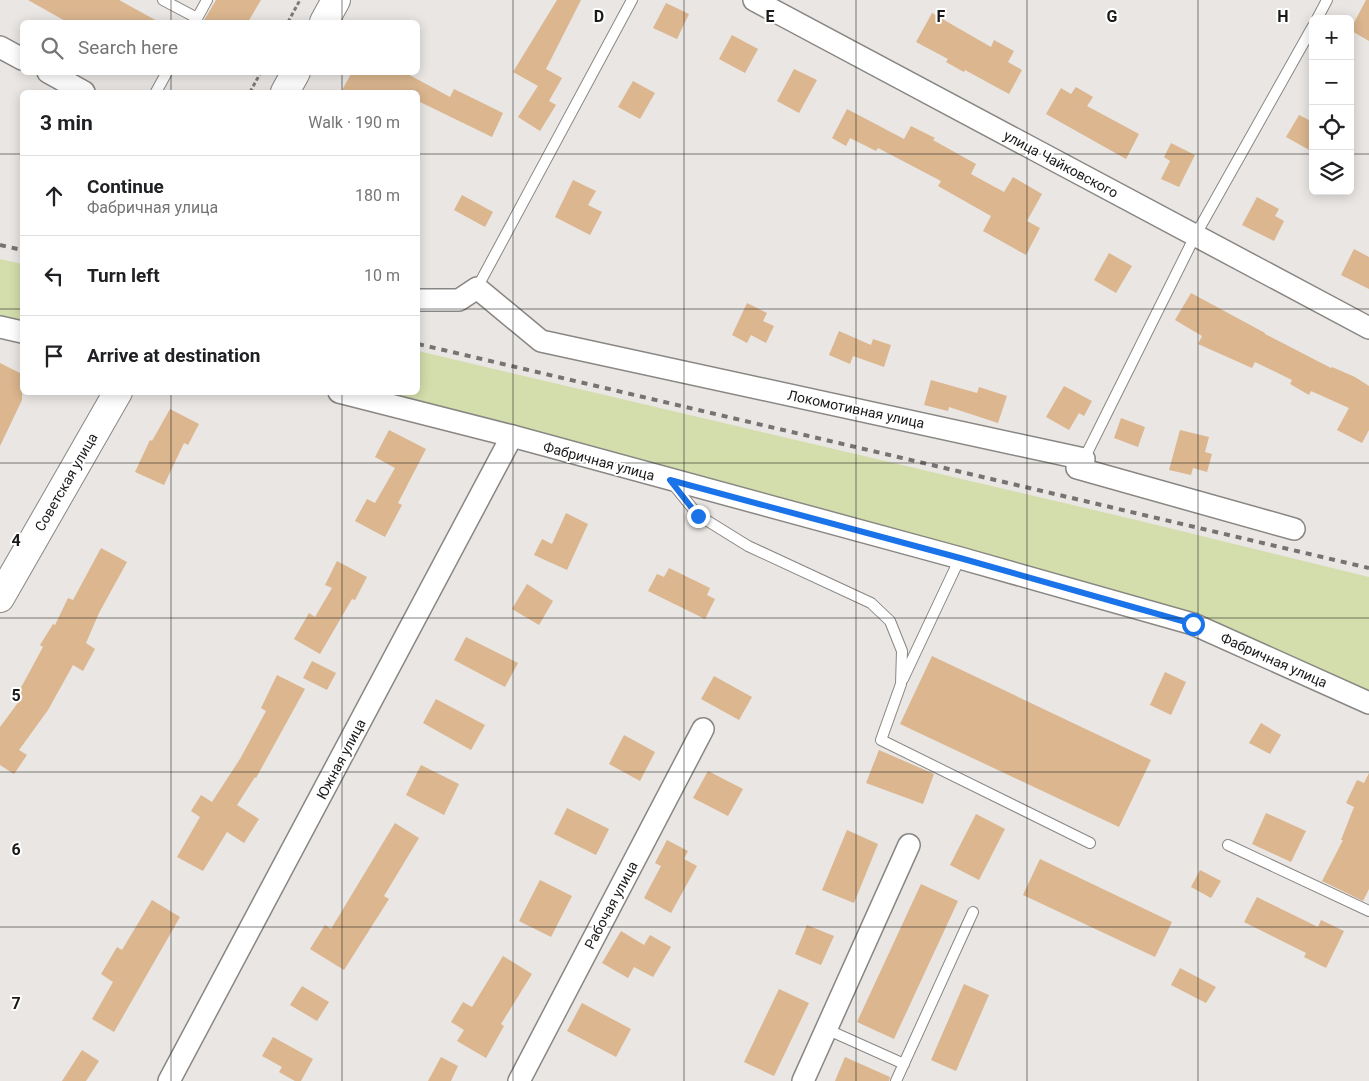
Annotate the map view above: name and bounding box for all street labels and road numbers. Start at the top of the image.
street label: улица Чайковского [1001,127,1121,201]
street label: Локомотивная улица [786,387,926,431]
street label: Советская улица [31,430,101,534]
street label: Фабричная улица [541,438,657,484]
street label: Фабричная улица [1218,629,1330,691]
street label: Южная улица [313,716,369,802]
street label: Рабочая улица [581,858,641,952]

